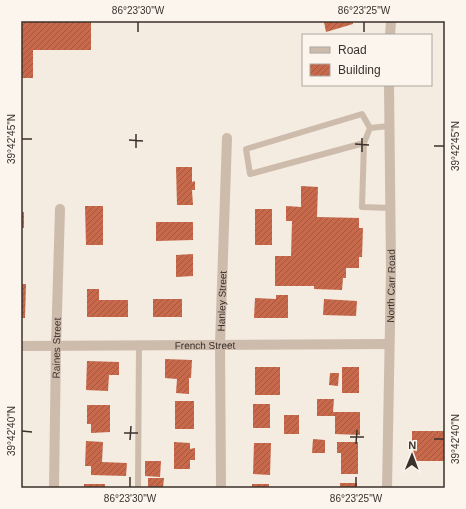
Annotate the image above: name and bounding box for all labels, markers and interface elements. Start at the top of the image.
text: 86°23'30"W [112,5,165,16]
text: 86°23'25"W [338,5,391,16]
legend [302,34,432,86]
text: Road [338,43,367,57]
text: Building [338,63,381,77]
text: 39°42'45"N [6,114,17,164]
text: 39°42'45"N [450,121,461,171]
street label: North Carr Road [385,249,397,323]
street label: Hanley Street [215,270,228,332]
street label: Raines Street [50,317,62,378]
street label: French Street [175,339,236,351]
text: 39°42'40"N [6,406,17,456]
text: 39°42'40"N [450,414,461,464]
north arrow [392,435,432,475]
text: N [408,439,416,451]
text: 86°23'30"W [104,493,157,504]
text: 86°23'25"W [330,493,383,504]

